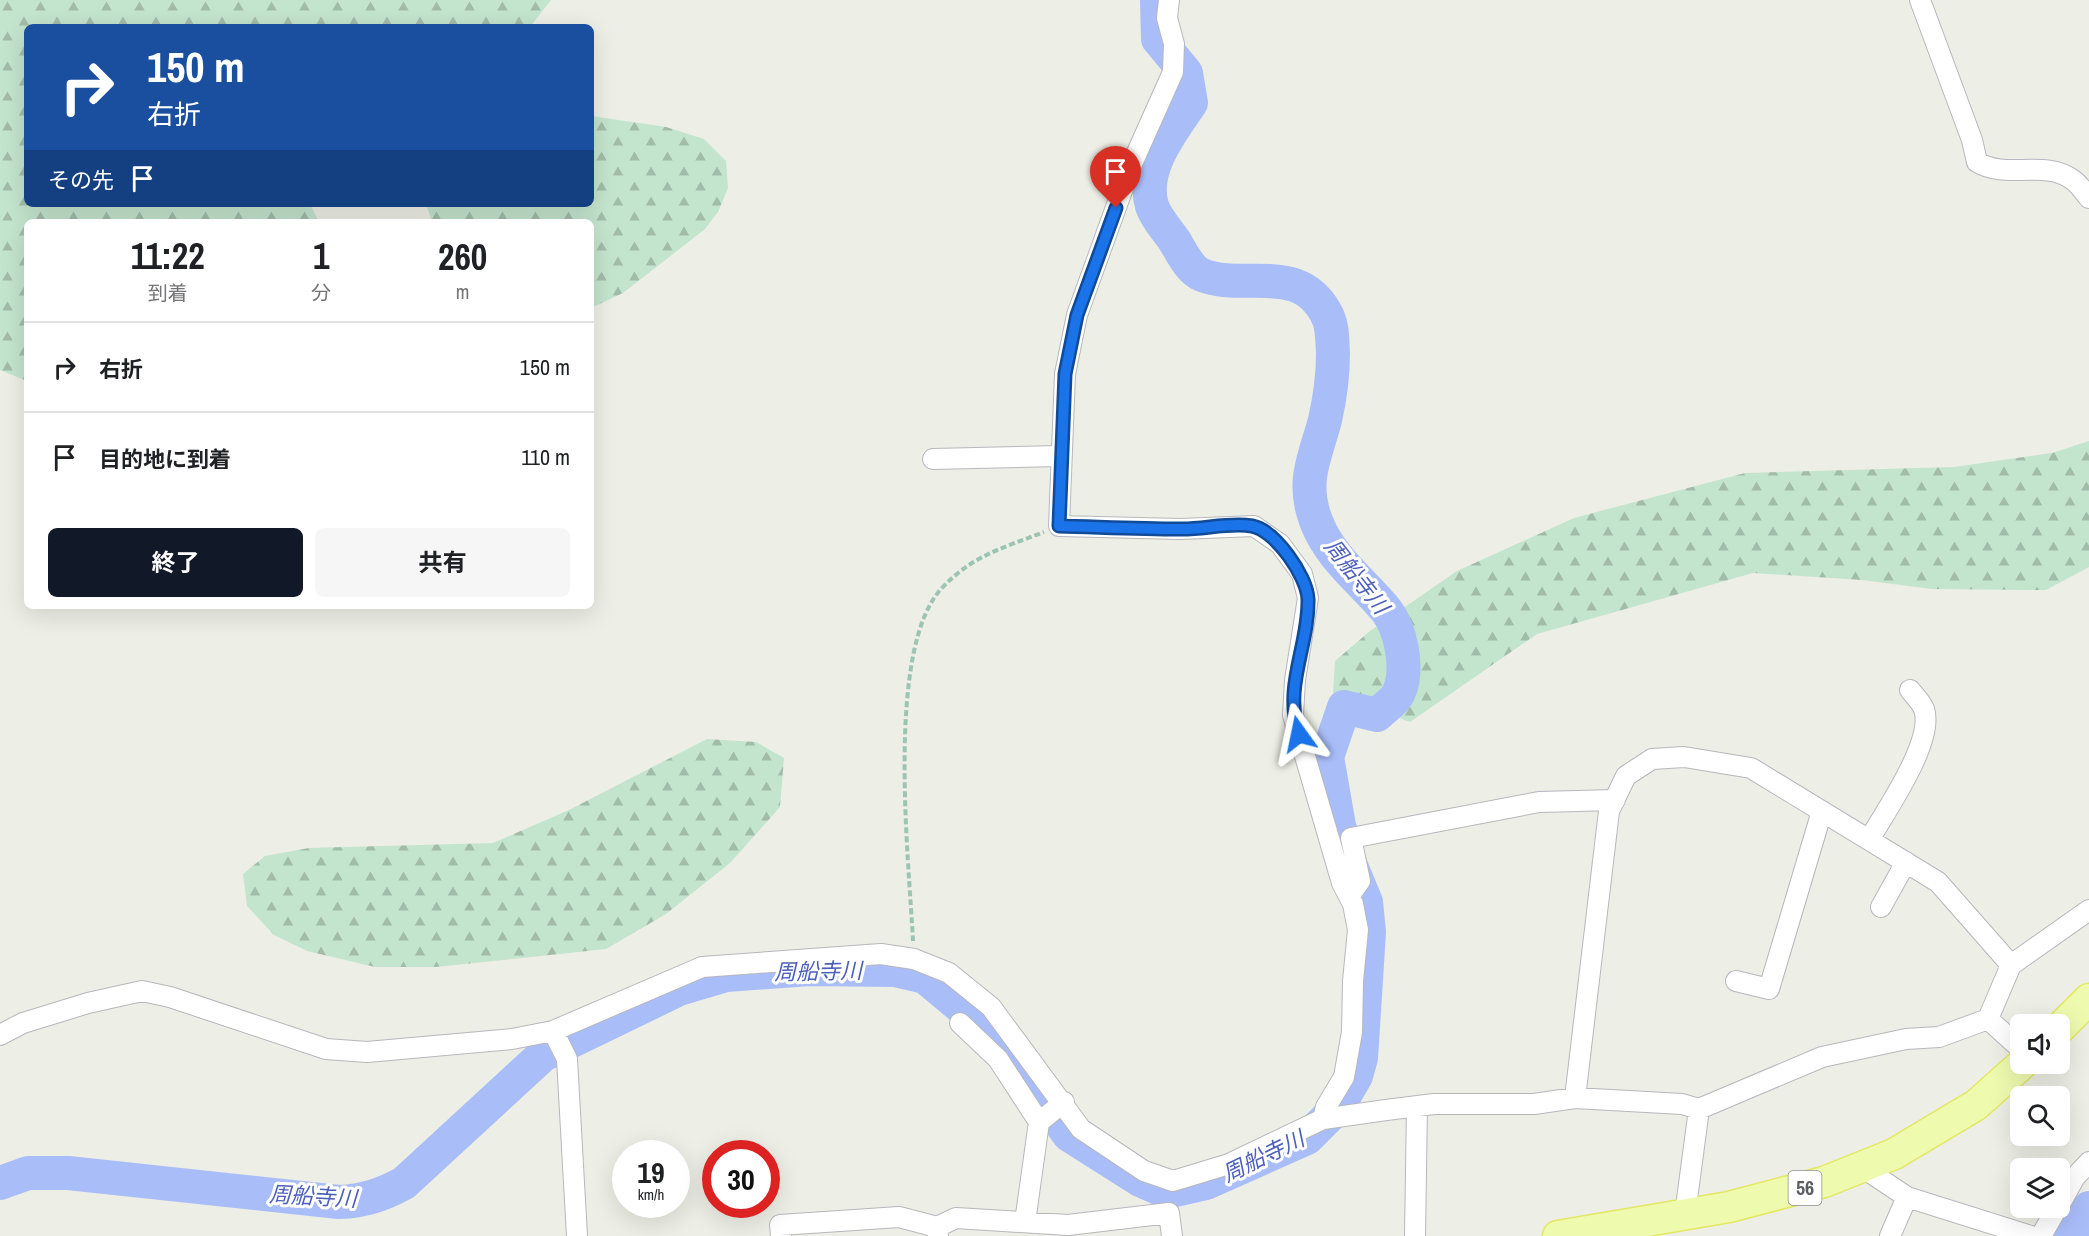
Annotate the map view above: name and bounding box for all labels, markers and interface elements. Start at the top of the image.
text: 150 m [147,39,245,95]
icon: right [48,48,126,126]
text: 右折 [147,96,201,132]
pin [1090,146,1141,208]
icon: arrive [1099,155,1132,188]
icon: arrive [126,162,159,195]
text: その先 [48,165,114,195]
text: 11:22 [131,232,205,280]
text: 1 [313,232,330,280]
text: 260 [438,233,487,281]
text: m [456,278,469,305]
text: 到着 [148,279,188,306]
text: 分 [311,279,331,306]
icon: right [48,351,81,384]
text: 150 m [520,352,570,382]
text: 右折 [99,354,143,384]
icon: arrive [48,441,81,474]
text: 110 m [521,442,570,472]
text: 目的地に到着 [99,444,231,474]
button: 終了 [48,528,303,597]
button: 共有 [315,528,570,597]
water label: 周船寺川 [1318,532,1397,621]
position arrow [1267,702,1331,766]
water label: 周船寺川 [774,955,864,987]
map controls [2010,1014,2070,1218]
button: sound [2010,1014,2070,1074]
button: search [2010,1086,2070,1146]
water label: 周船寺川 [1217,1122,1311,1189]
speed limit sign: 30 [702,1140,780,1218]
text: 19 [637,1152,665,1192]
button: layers [2010,1158,2070,1218]
road number: 56 [1788,1171,1822,1205]
water label: 周船寺川 [268,1179,360,1213]
text: km/h [638,1184,664,1205]

